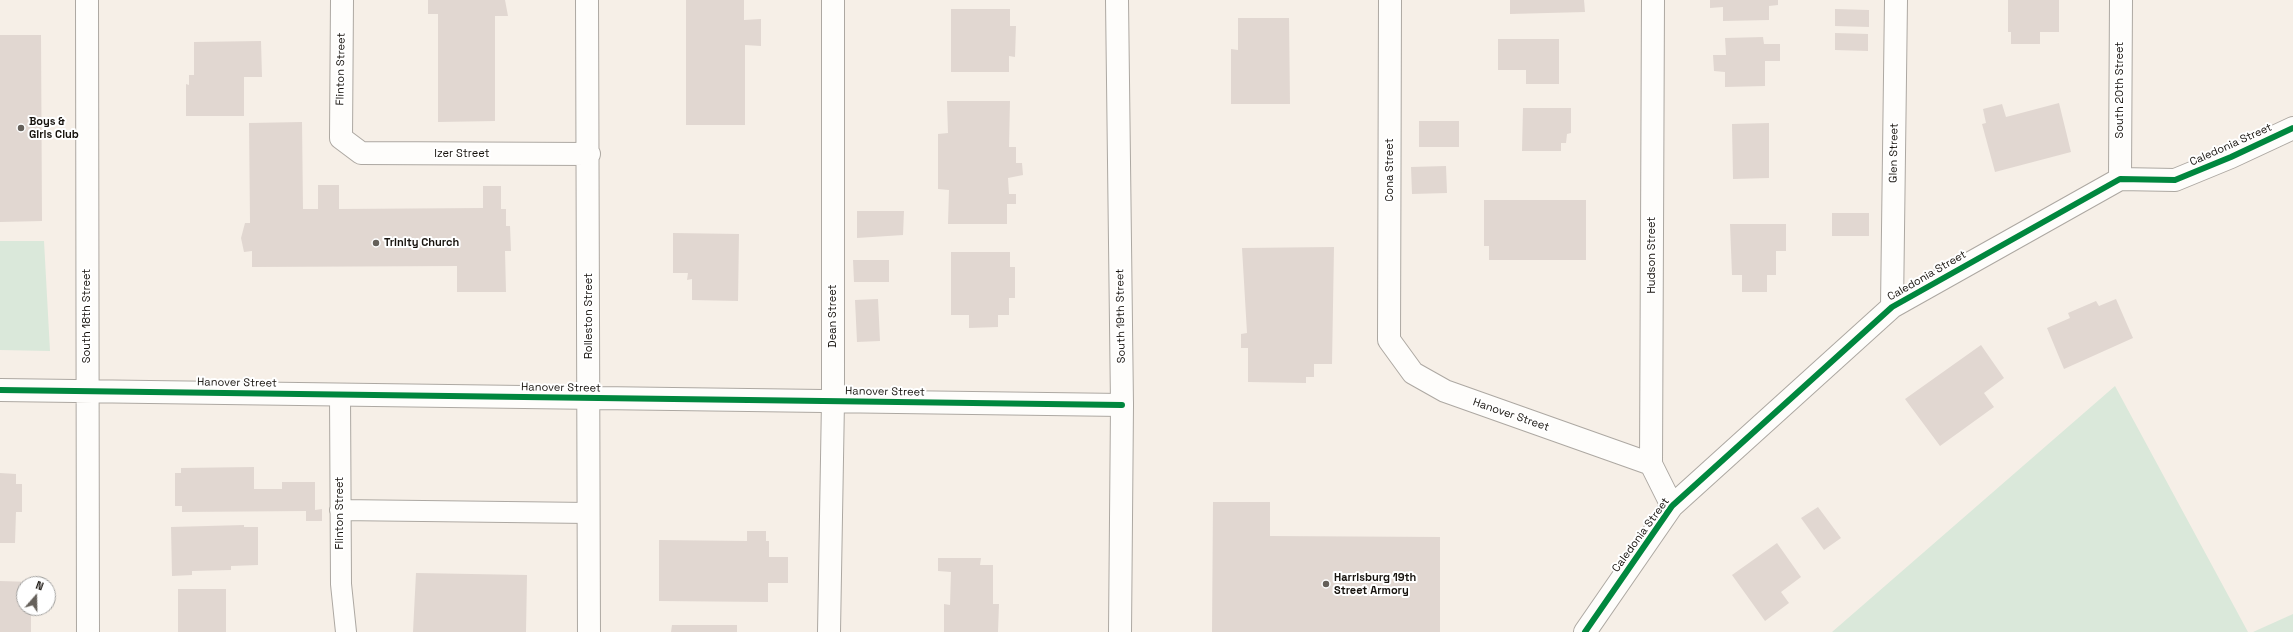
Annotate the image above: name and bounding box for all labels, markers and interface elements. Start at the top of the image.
street label: Flinton Street [334,33,348,105]
street label: South 20th Street [2113,42,2127,138]
place label: Boys & Girls Club [29,115,79,141]
street label: Caledonia Street [2188,121,2274,169]
marker: Boys & Girls Club [16,123,26,133]
street label: Glen Street [1887,123,1901,183]
street label: Cona Street [1383,138,1397,202]
street label: Izer Street [434,147,490,161]
street label: Hudson Street [1645,217,1659,293]
place label: Trinity Church [384,236,459,250]
marker: Trinity Church [371,238,381,248]
street label: Caledonia Street [1885,248,1969,304]
street label: South 18th Street [80,269,94,363]
street label: South 19th Street [1114,269,1128,363]
street label: Rolleston Street [582,273,596,359]
street label: Dean Street [826,284,840,348]
street label: Hanover Street [197,376,277,390]
street label: Hanover Street [521,381,601,395]
street label: Hanover Street [845,385,925,399]
street label: Hanover Street [1471,396,1551,434]
street label: Flinton Street [333,477,347,549]
street label: Caledonia Street [1610,495,1672,575]
place label: Harrisburg 19th Street Armory [1334,571,1416,597]
north arrow [16,576,56,616]
text: N [34,578,46,594]
marker: Harrisburg 19th Street Armory [1321,579,1331,589]

